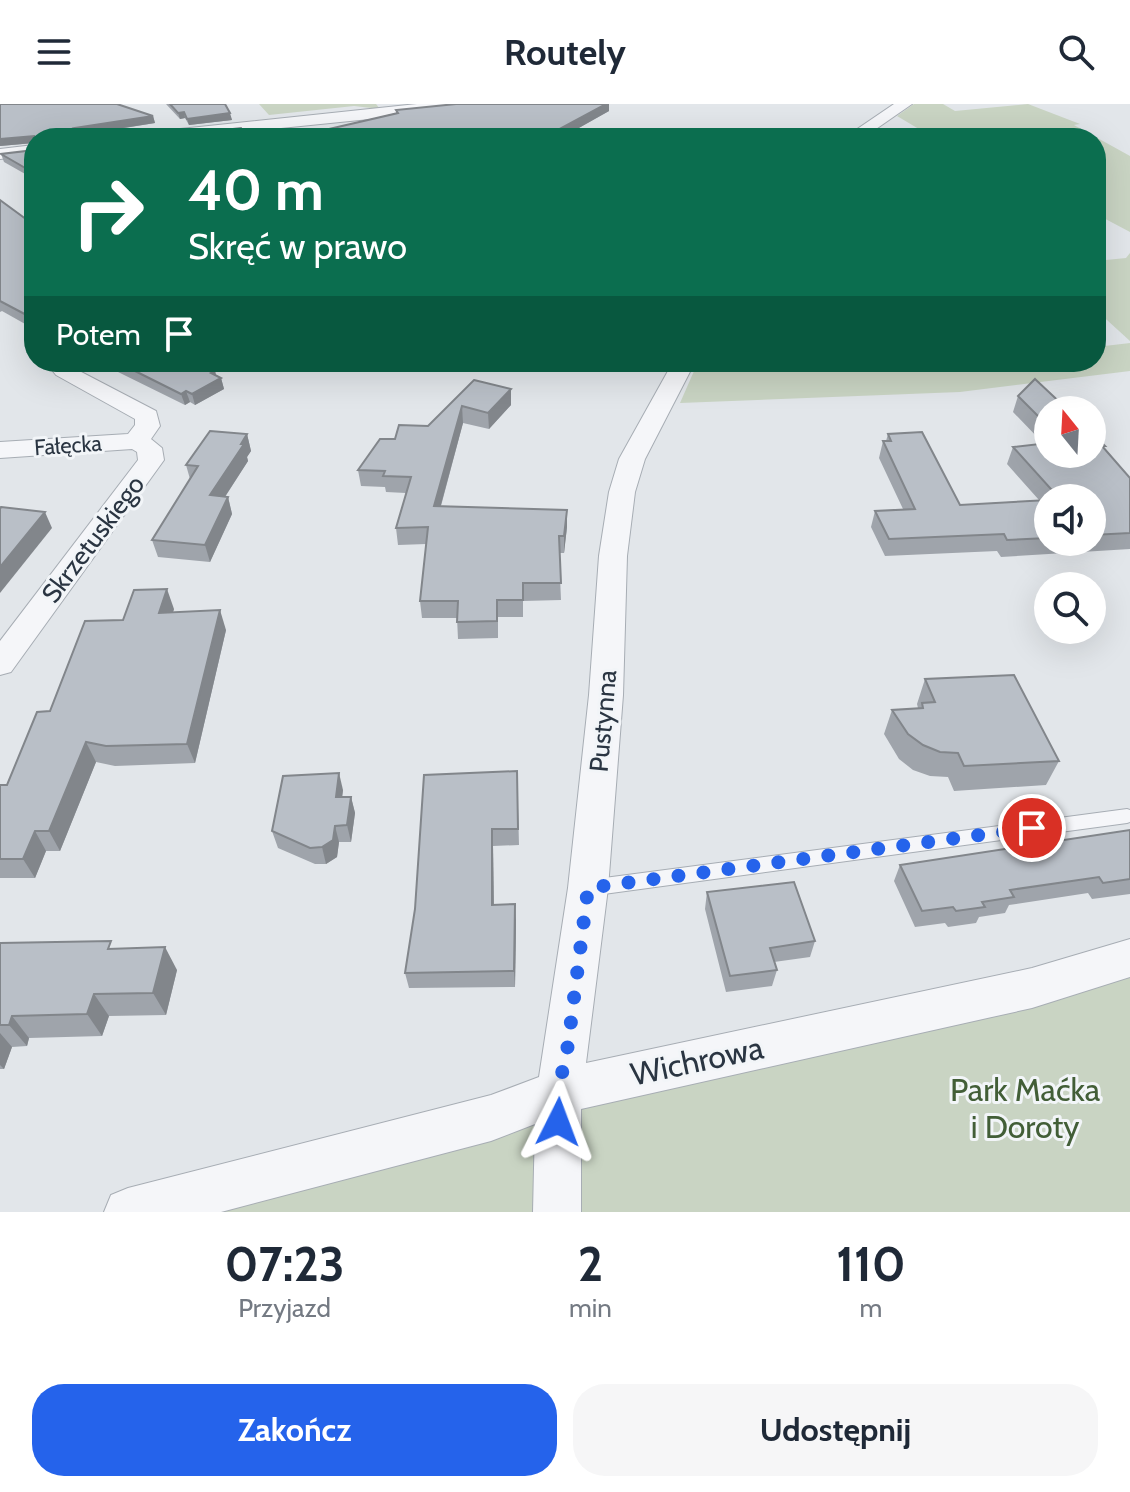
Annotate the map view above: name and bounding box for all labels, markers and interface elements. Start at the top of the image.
icon: menu [32,30,76,74]
text: Routely [504,30,626,74]
icon: search [1054,30,1098,74]
text: 40 m [188,156,324,224]
icon: right [56,160,160,264]
text: Skręć w prawo [188,224,407,268]
icon: arrive [157,312,201,356]
text: Potem [56,316,141,353]
north arrow [1034,396,1106,468]
map controls [1034,396,1106,644]
street label: Fałęcka [33,430,103,461]
street label: Skrzetuskiego [35,469,151,609]
button: sound [1034,484,1106,556]
button: search [1034,572,1106,644]
street label: Pustynna [583,668,623,773]
pin [998,794,1066,862]
icon: arrive [1010,806,1054,850]
street label: Wichrowa [627,1027,767,1094]
park label: Park Maćka i Doroty [950,1070,1101,1146]
position arrow [516,1080,600,1164]
text: 07:23 [224,1235,345,1293]
text: 2 [578,1235,603,1293]
text: 110 [836,1235,906,1293]
text: Przyjazd [238,1292,331,1324]
text: min [569,1292,612,1324]
text: m [860,1292,882,1324]
button: Zakończ [32,1384,557,1476]
button: Udostępnij [573,1384,1098,1476]

